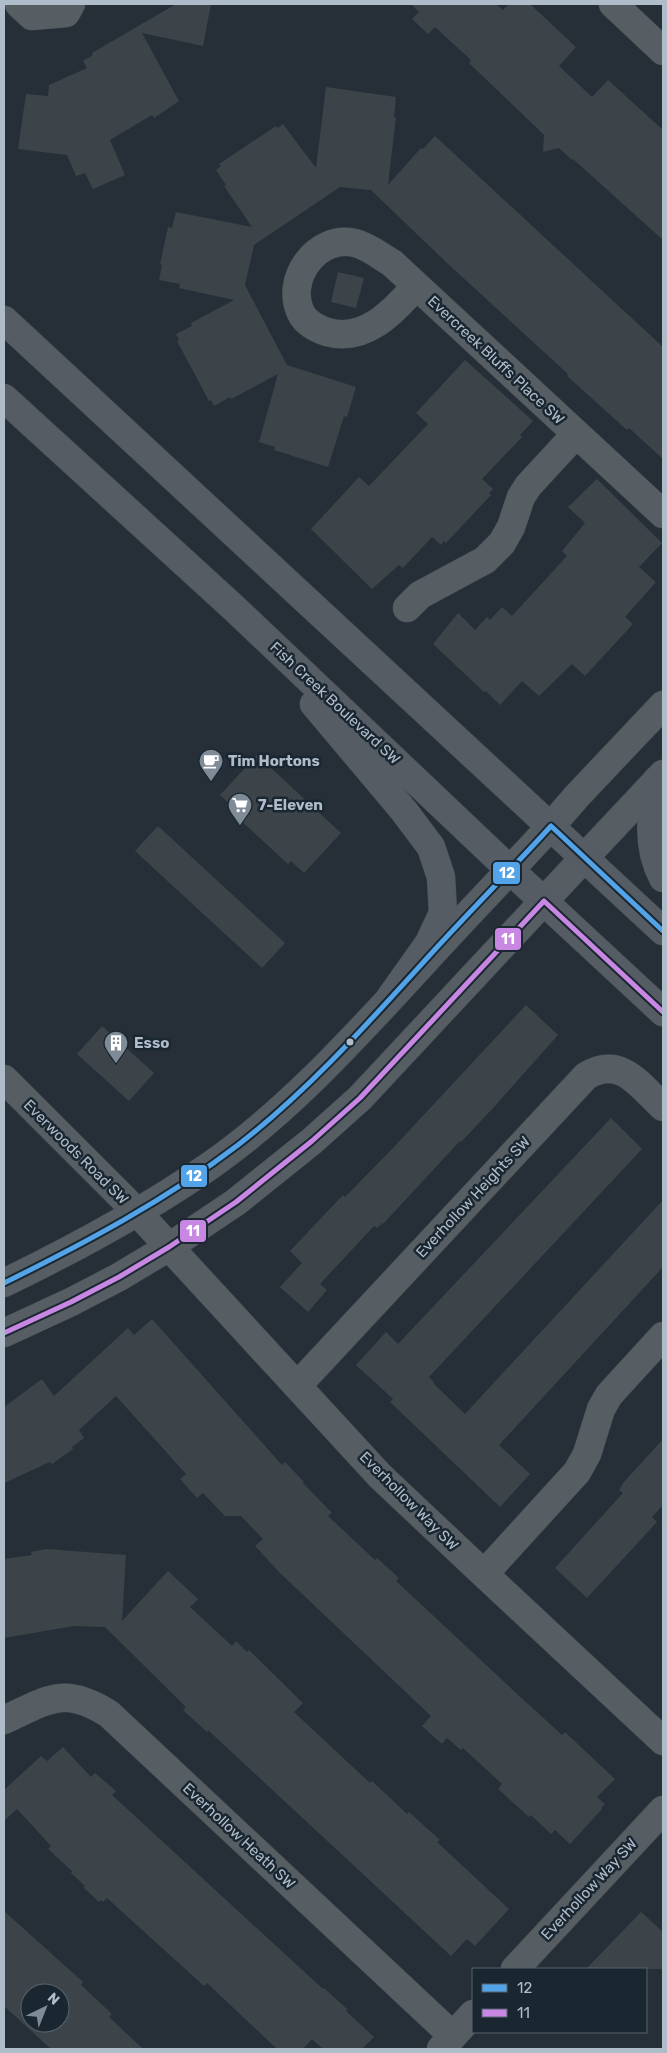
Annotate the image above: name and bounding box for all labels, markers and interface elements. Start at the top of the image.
street label: Evercreek Bluffs Place SW [424,292,568,428]
street label: Fish Creek Boulevard SW [266,638,404,768]
cafe icon: Tim Hortons [198,748,224,782]
place label: Tim Hortons [228,752,320,770]
supermarket icon: 7-Eleven [227,792,253,826]
place label: 7-Eleven [258,796,323,814]
line badge: 12 [492,861,521,885]
text: 12 [499,865,515,882]
line badge: 11 [494,927,522,951]
text: 11 [501,931,515,948]
building icon: Esso [103,1030,129,1064]
place label: Esso [134,1034,169,1052]
unlabelled marker [345,1037,355,1047]
street label: Everwoods Road SW [20,1096,132,1208]
street label: Everhollow Heights SW [412,1133,534,1261]
line badge: 12 [180,1164,208,1188]
text: 12 [186,1168,202,1185]
line badge: 11 [179,1219,207,1243]
text: 11 [186,1223,200,1240]
street label: Everhollow Way SW [356,1448,462,1554]
street label: Everhollow Heath SW [179,1779,299,1893]
street label: Everhollow Way SW [537,1835,641,1943]
legend [472,1968,647,2033]
text: 12 [517,1979,532,1997]
north arrow [20,1983,70,2033]
text: N [44,1989,63,2009]
text: 11 [517,2004,530,2022]

